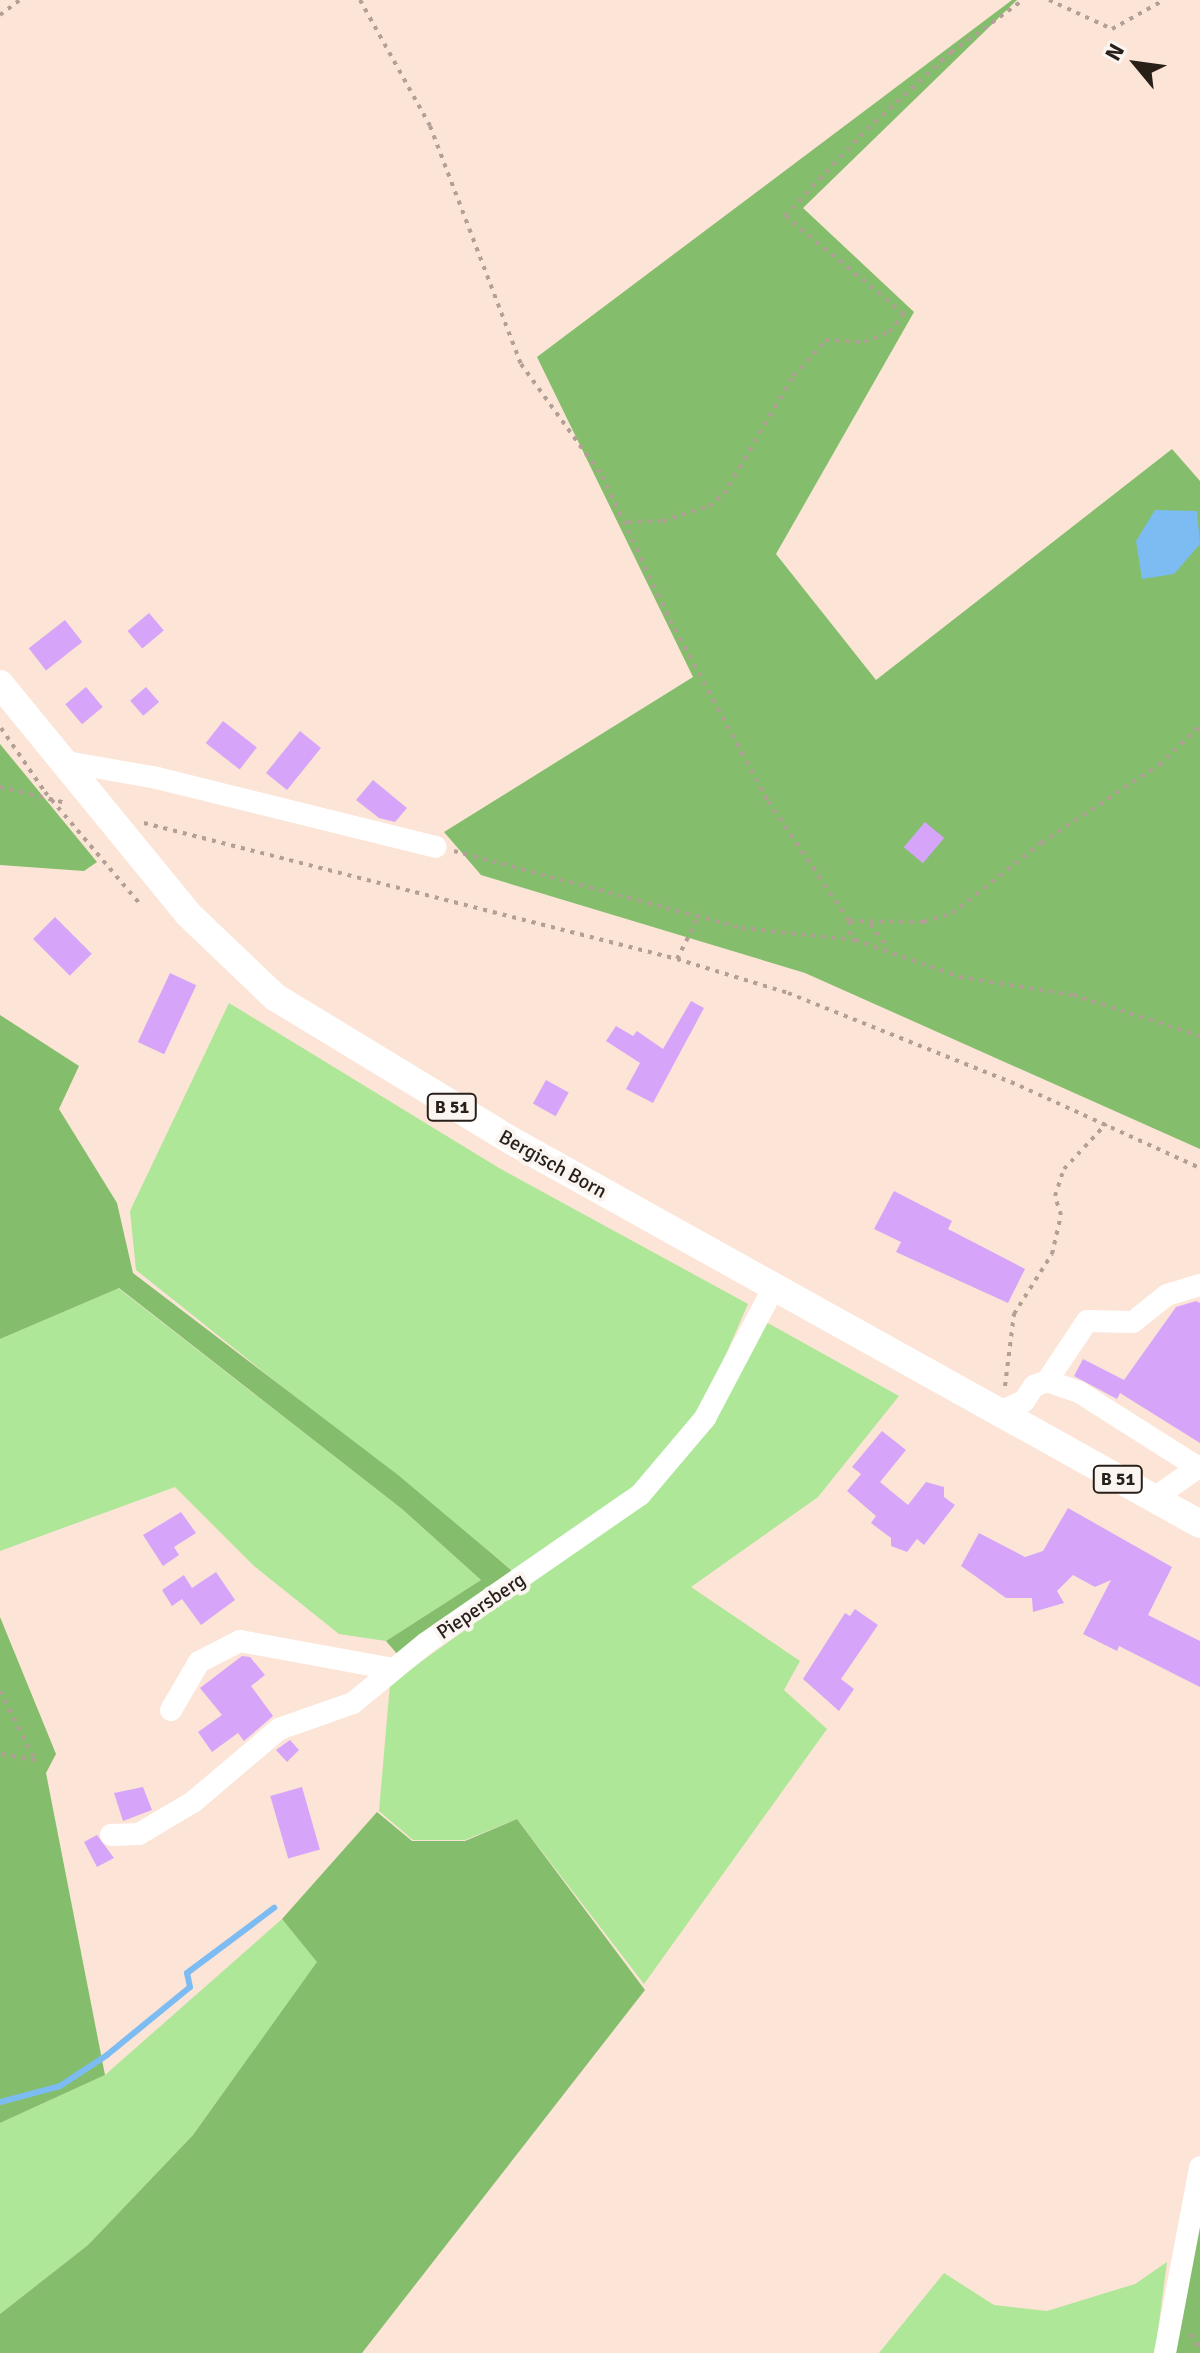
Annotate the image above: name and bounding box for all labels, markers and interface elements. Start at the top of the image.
north arrow [1096,24,1176,104]
text: N [1099,39,1130,65]
road number: B 51 [426,1093,478,1121]
street label: Bergisch Born [495,1125,611,1203]
road number: B 51 [1092,1465,1144,1493]
street label: Piepersberg [432,1568,530,1644]

